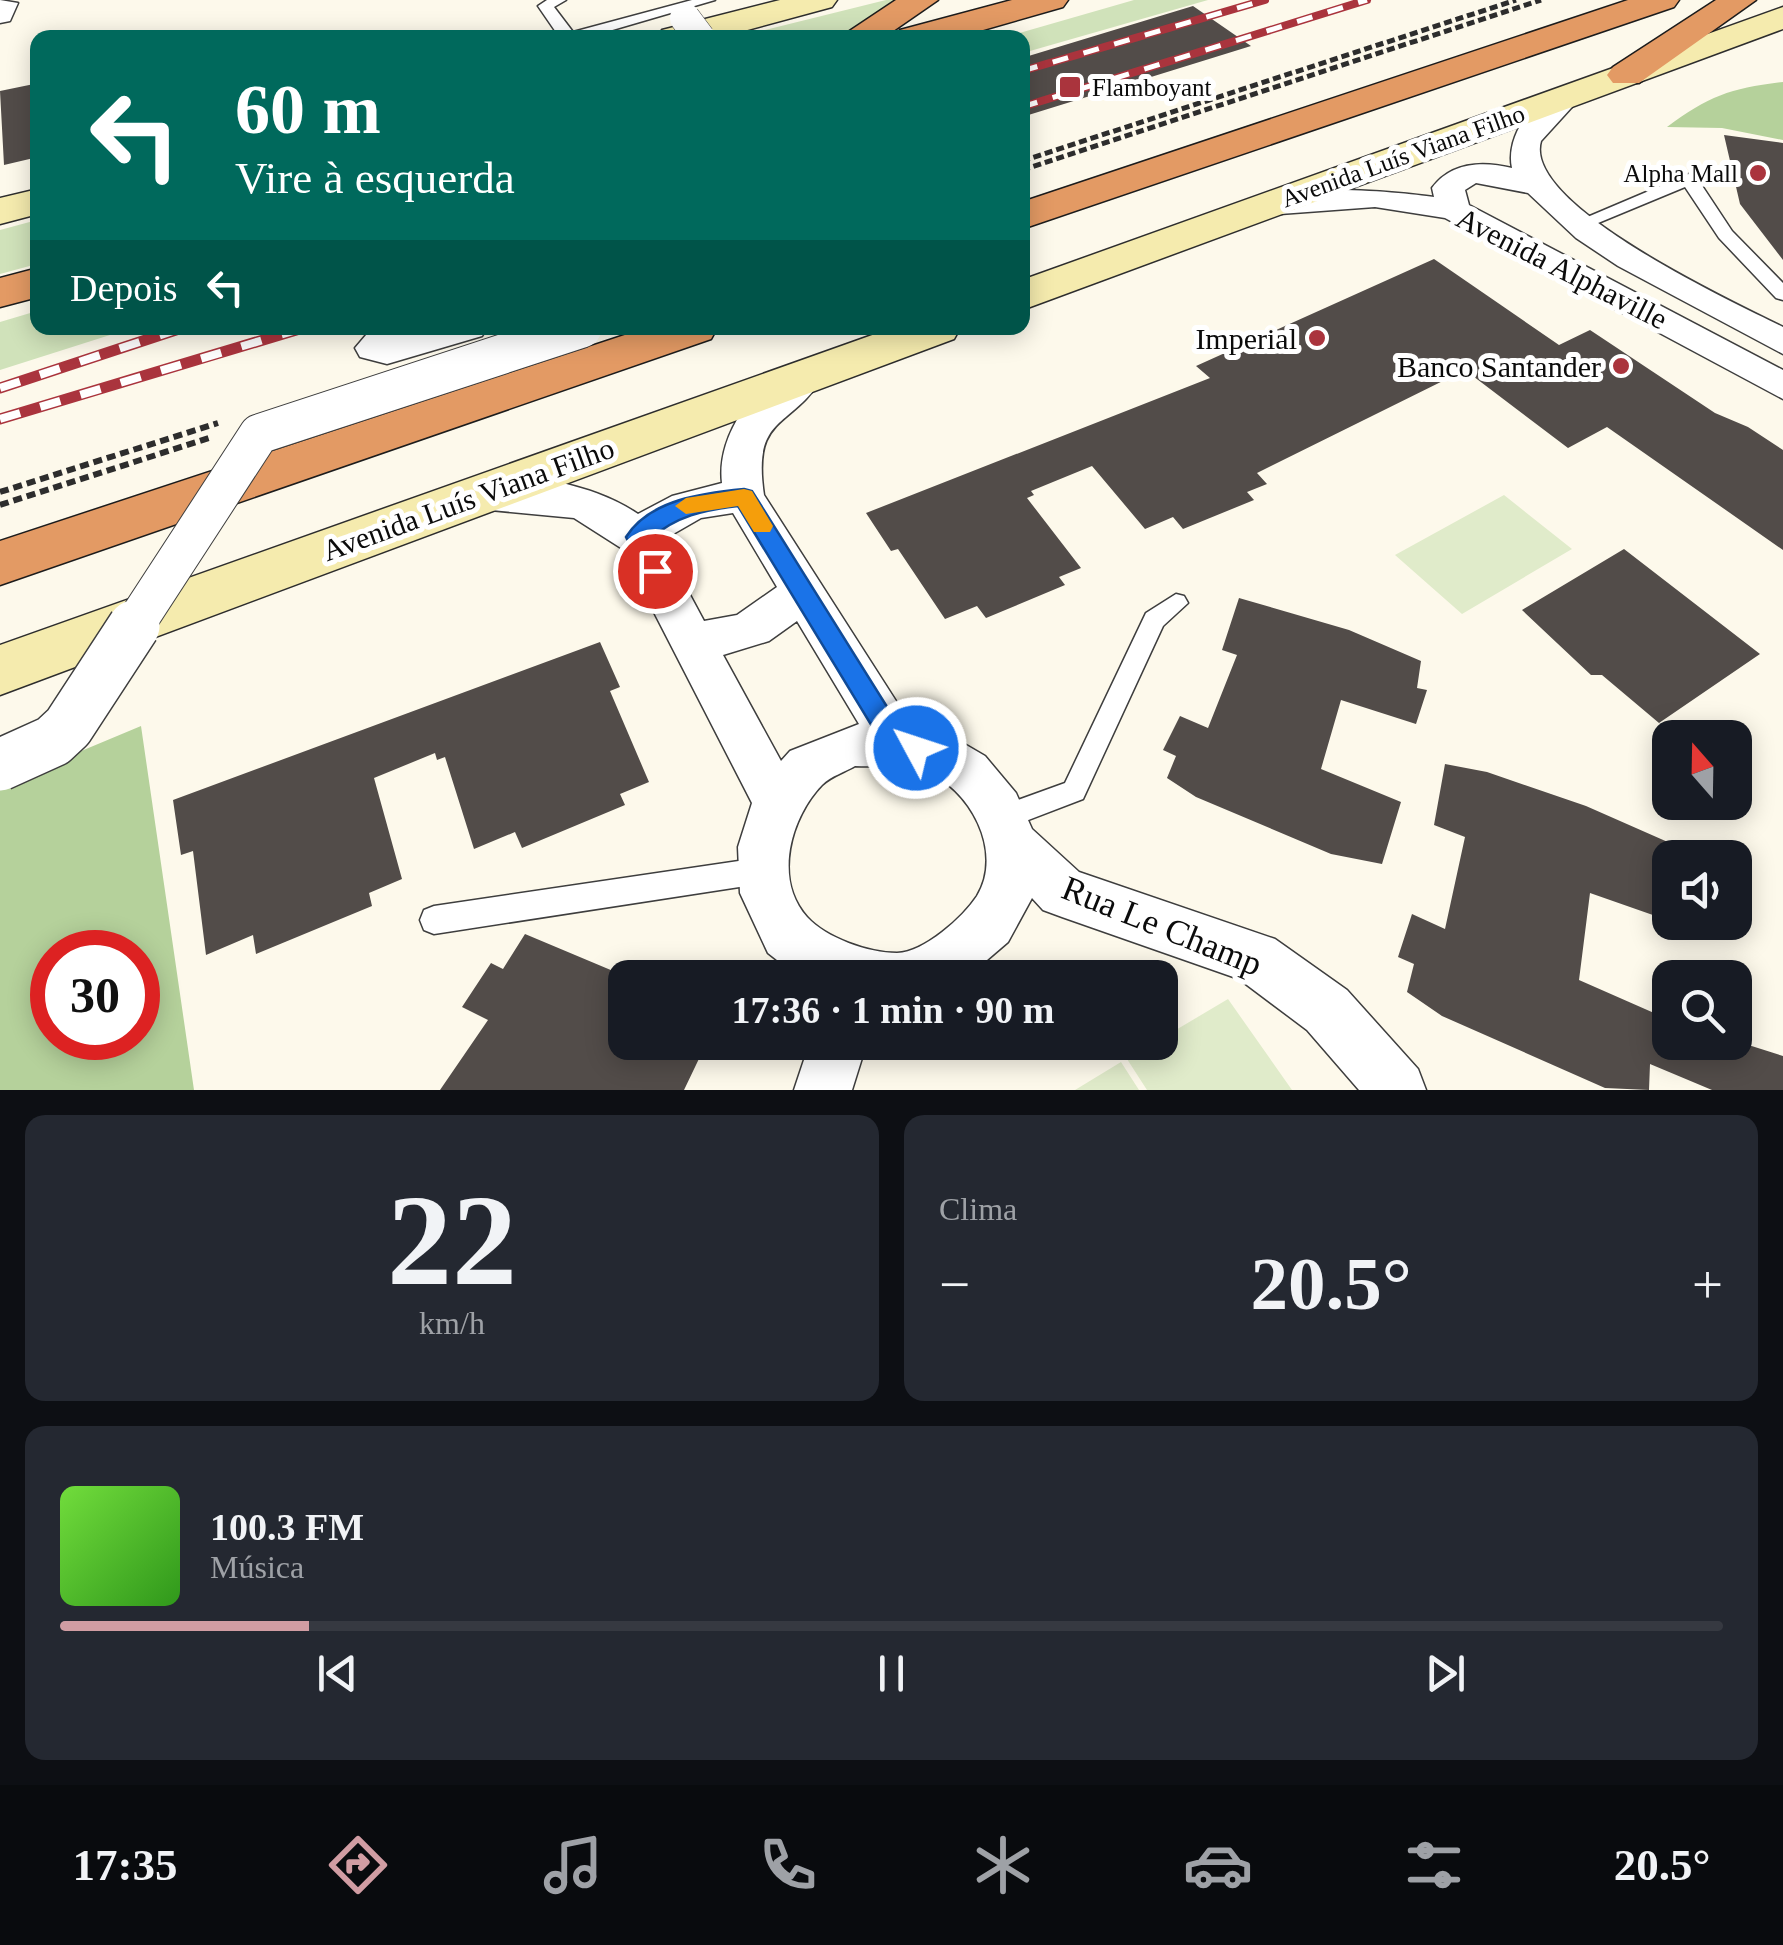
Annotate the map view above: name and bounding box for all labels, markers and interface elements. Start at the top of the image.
icon: left [70,70,200,200]
text: 60 m [235,71,381,148]
marker: Flamboyant [1057,74,1083,100]
place label: Flamboyant [1092,74,1211,101]
street label: Avenida Luís Viana Filho [1278,99,1528,213]
text: Vire à esquerda [235,153,515,203]
place label: Alpha Mall [1623,160,1738,187]
marker: Alpha Mall [1747,162,1769,184]
street label: Avenida Alphaville [1451,201,1673,335]
icon: left [198,260,253,315]
text: Depois [70,267,178,309]
place label: Imperial [1195,322,1297,355]
marker: Imperial [1306,327,1328,349]
place label: Banco Santander [1397,350,1601,383]
marker: Banco Santander [1610,355,1632,377]
street label: Avenida Luís Viana Filho [318,431,618,567]
pin [613,529,698,614]
icon: arrive [628,544,683,599]
position arrow [864,696,968,800]
north arrow [1652,720,1752,820]
map controls [1652,720,1752,1060]
button: sound [1652,840,1752,940]
street label: Rua Le Champ [1056,868,1268,984]
speed limit sign: 30 [30,930,160,1060]
button: search [1652,960,1752,1060]
text: 17:36 · 1 min · 90 m [732,989,1055,1031]
text: 22 [387,1168,517,1312]
text: Clima [939,1191,1017,1227]
text: 20.5° [1250,1242,1412,1325]
text: − [939,1254,970,1315]
text: + [1692,1254,1723,1315]
text: km/h [419,1305,485,1341]
text: 100.3 FM [210,1506,364,1548]
text: Música [210,1549,304,1585]
icon: previous [310,1646,365,1701]
icon: pause [864,1646,919,1701]
icon: next [1418,1646,1473,1701]
icon: directions [323,1830,393,1900]
icon: music [538,1830,608,1900]
icon: phone [753,1830,823,1900]
icon: climate [968,1830,1038,1900]
icon: car [1183,1830,1253,1900]
icon: filters [1399,1830,1469,1900]
text: 17:35 [73,1840,178,1890]
text: 20.5° [1614,1840,1710,1890]

